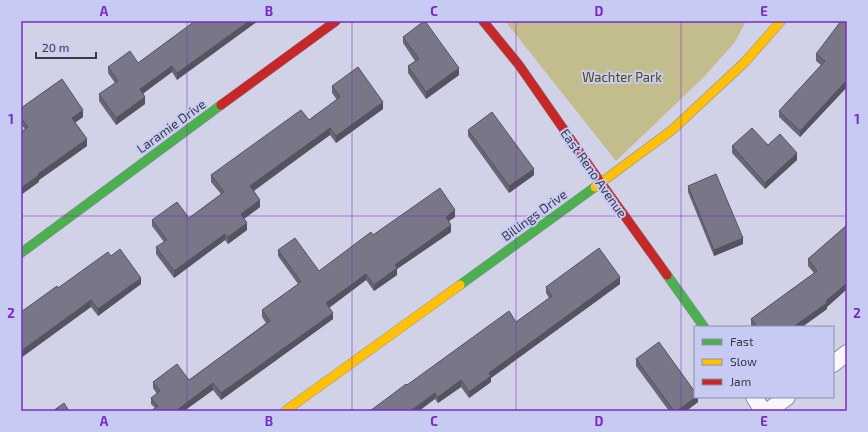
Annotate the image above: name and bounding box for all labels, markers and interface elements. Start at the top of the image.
text: A [100,3,109,19]
text: B [265,3,273,19]
text: C [430,3,438,19]
text: D [595,3,604,19]
text: E [760,3,768,19]
scale bar [36,34,96,60]
text: 20 m [42,40,69,54]
park label: Wachter Park [582,69,662,85]
street label: Laramie Drive [133,96,209,156]
text: 1 [8,111,14,127]
text: 1 [854,111,860,127]
street label: East Reno Avenue [557,125,631,221]
street label: Billings Drive [498,186,570,244]
text: 2 [7,305,15,321]
text: 2 [853,305,861,321]
legend [694,326,834,398]
text: Fast [730,334,754,348]
text: Slow [730,354,757,368]
text: Jam [730,374,751,388]
text: A [100,413,109,429]
text: B [265,413,273,429]
text: C [430,413,438,429]
text: D [595,413,604,429]
text: E [760,413,768,429]

